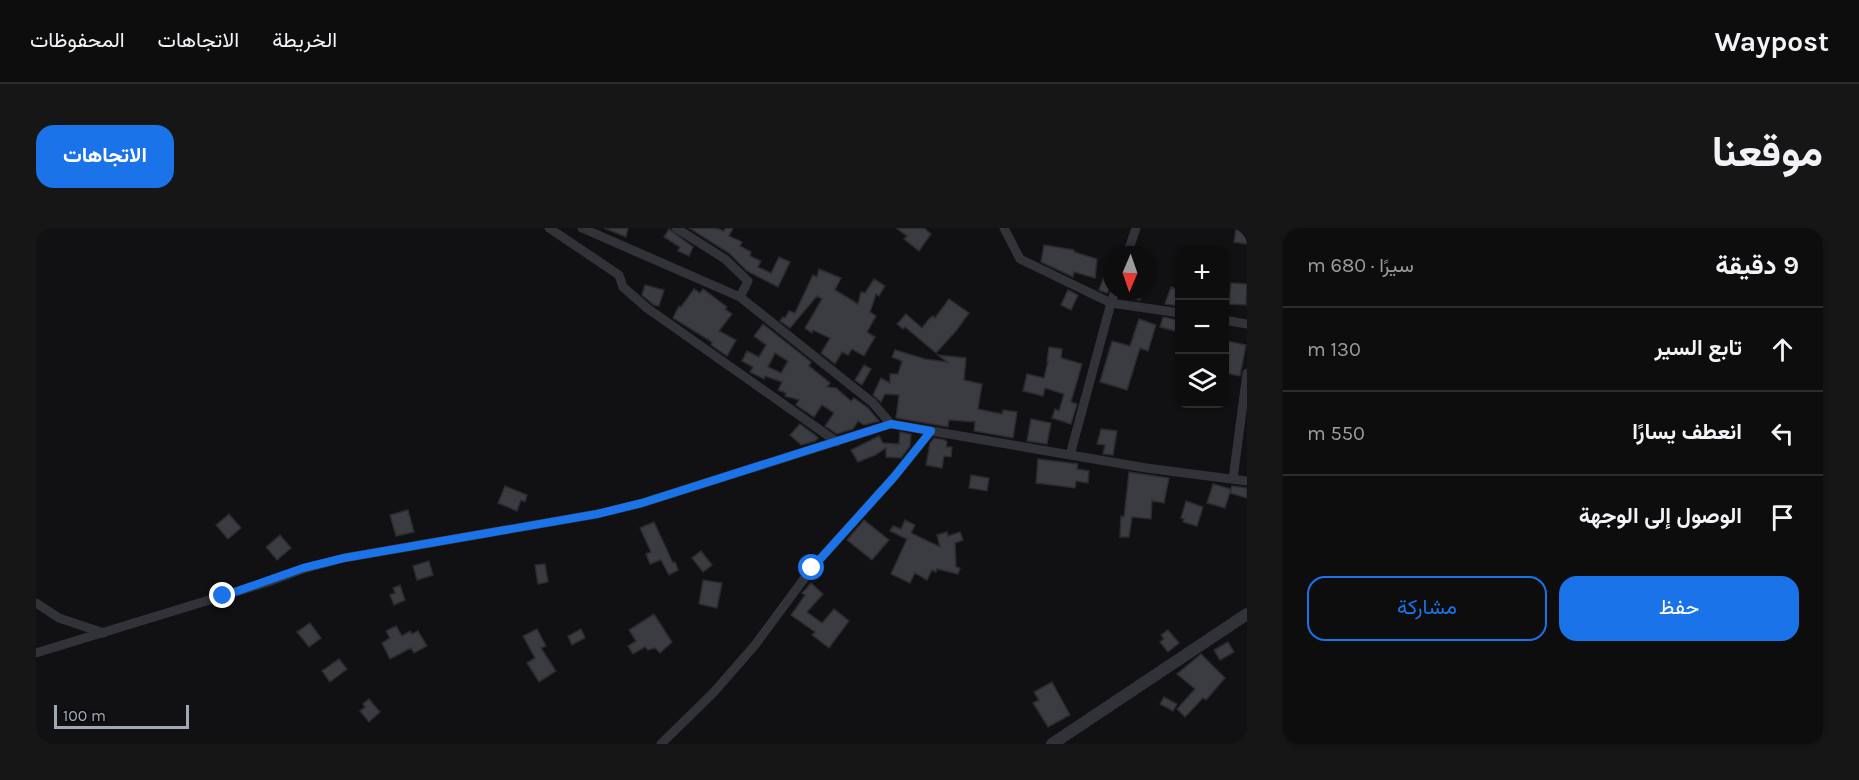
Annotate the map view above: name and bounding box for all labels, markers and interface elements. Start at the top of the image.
text: Waypost [1714,25,1829,58]
text: المحفوظات [30,28,125,52]
text: الاتجاهات [158,28,239,52]
text: الخريطة [272,28,337,52]
button: الاتجاهات [36,125,174,188]
text: موقعنا [1712,127,1823,177]
north arrow [1103,246,1157,300]
map controls [1175,246,1229,408]
button: + [1175,246,1229,300]
text: 9 دقيقة [1715,250,1799,281]
text: سيرًا · 680 m [1307,254,1414,277]
button: − [1175,300,1229,354]
icon: ahead [1766,333,1799,366]
text: تابع السير [1654,335,1742,361]
text: 130 m [1307,338,1361,361]
button: layers [1175,354,1229,408]
icon: left [1766,417,1799,450]
text: انعطف يسارًا [1632,419,1742,445]
text: 550 m [1307,422,1365,445]
icon: arrive [1766,501,1799,534]
text: الوصول إلى الوجهة [1579,503,1742,529]
route start [798,554,824,580]
button: مشاركة [1307,576,1547,641]
button: حفظ [1559,576,1799,641]
route end [209,582,235,608]
scale bar [54,702,189,730]
text: 100 m [63,706,106,725]

